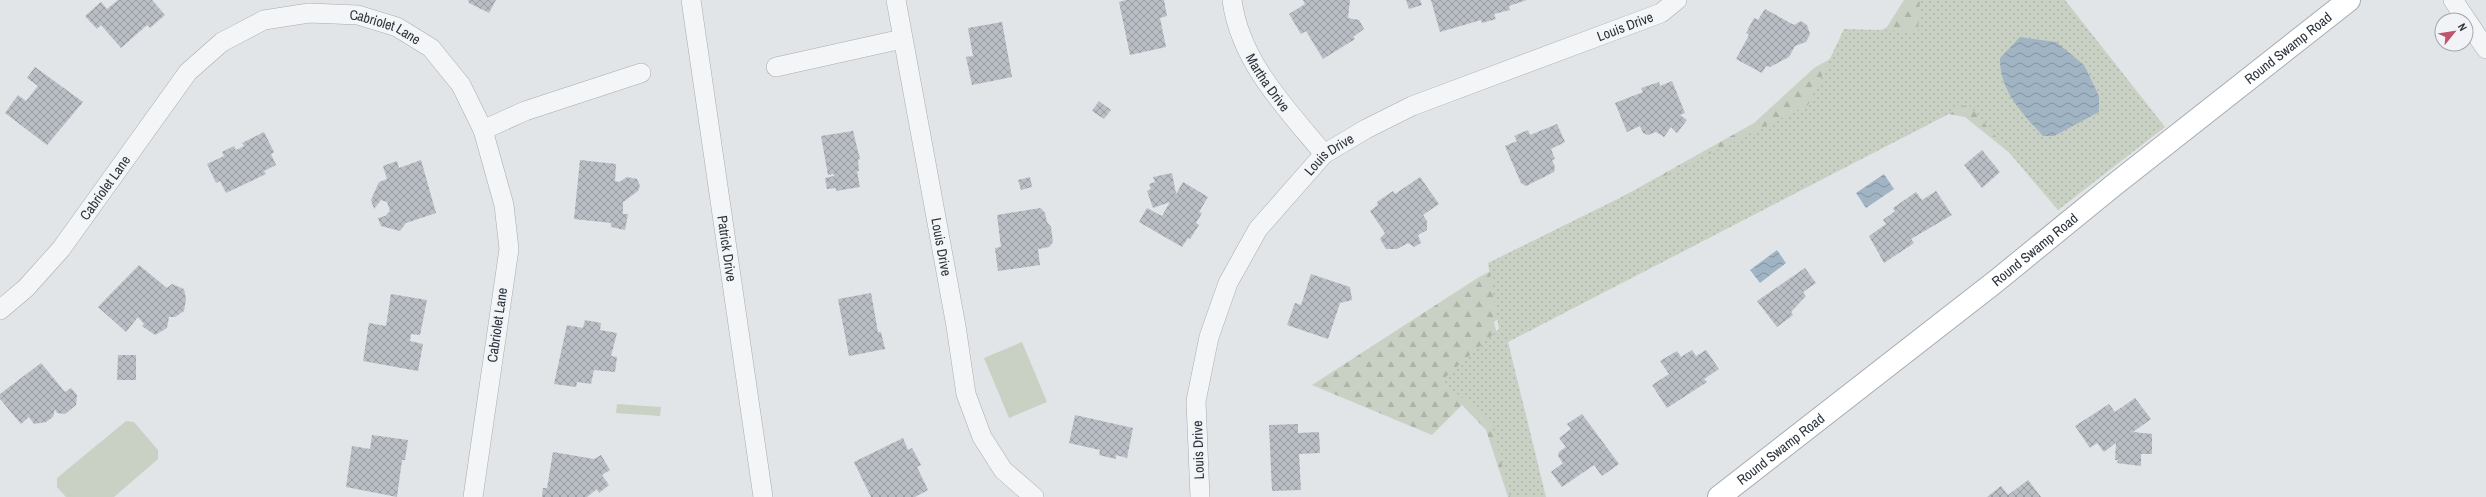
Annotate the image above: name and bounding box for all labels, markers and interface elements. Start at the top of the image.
street label: Cabriolet Lane [349,6,424,48]
street label: Louis Drive [1594,8,1656,45]
street label: Round Swamp Road [2241,8,2335,88]
north arrow [2434,12,2474,52]
text: N [2455,21,2470,33]
street label: Martha Drive [1242,50,1294,115]
street label: Louis Drive [1300,129,1357,179]
street label: Cabriolet Lane [76,152,134,224]
street label: Round Swamp Road [1988,209,2081,290]
street label: Patrick Drive [713,214,741,283]
street label: Louis Drive [927,216,956,277]
street label: Cabriolet Lane [483,286,511,364]
street label: Round Swamp Road [1733,409,1828,489]
street label: Louis Drive [1188,420,1208,480]

